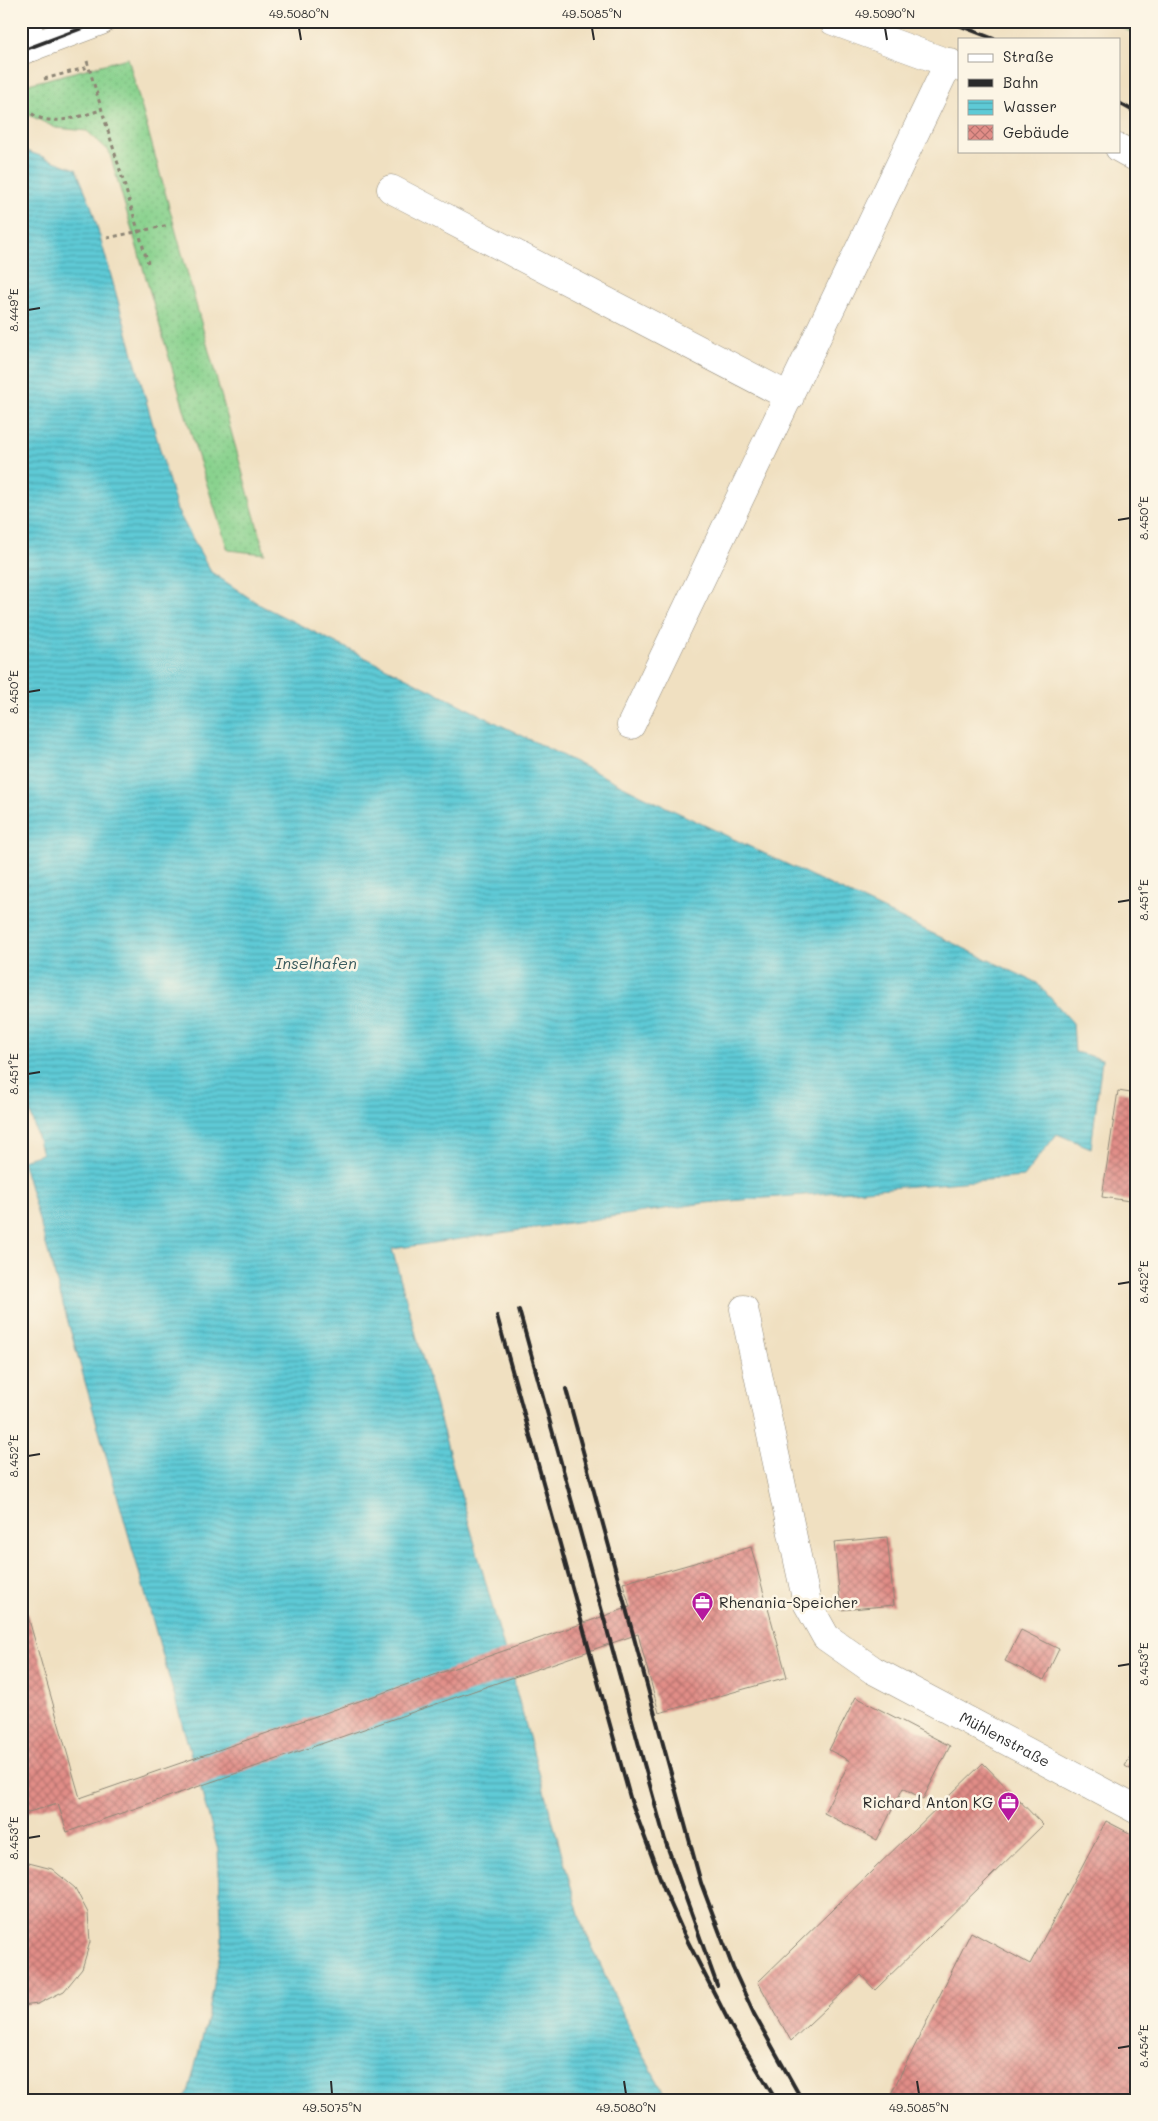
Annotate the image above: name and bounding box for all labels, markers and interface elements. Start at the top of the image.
text: 49.5080°N [269,5,329,21]
text: 49.5085°N [562,5,622,21]
text: 49.5090°N [855,5,915,21]
legend [958,38,1120,152]
text: Straße [1003,46,1054,66]
text: Bahn [1003,72,1038,92]
text: Wasser [1003,96,1057,116]
text: Gebäude [1003,122,1069,142]
text: 8.449°E [5,288,21,332]
text: 8.450°E [1135,496,1151,540]
text: 8.450°E [5,670,21,714]
text: 8.451°E [1135,879,1151,921]
water label: Inselhafen [275,952,357,973]
text: 8.451°E [5,1053,21,1095]
text: 8.452°E [1135,1260,1151,1304]
text: 8.452°E [5,1434,21,1478]
office icon: Rhenania-Speicher [691,1591,715,1622]
place label: Rhenania-Speicher [719,1592,858,1612]
text: 8.453°E [1135,1642,1151,1686]
street label: Mühlenstraße [956,1707,1054,1771]
office icon: Richard Anton KG [997,1791,1021,1822]
place label: Richard Anton KG [863,1792,993,1812]
text: 8.453°E [5,1816,21,1860]
text: 8.454°E [1135,2024,1151,2068]
text: 49.5075°N [302,2099,362,2115]
text: 49.5080°N [596,2099,656,2115]
text: 49.5085°N [889,2099,949,2115]

